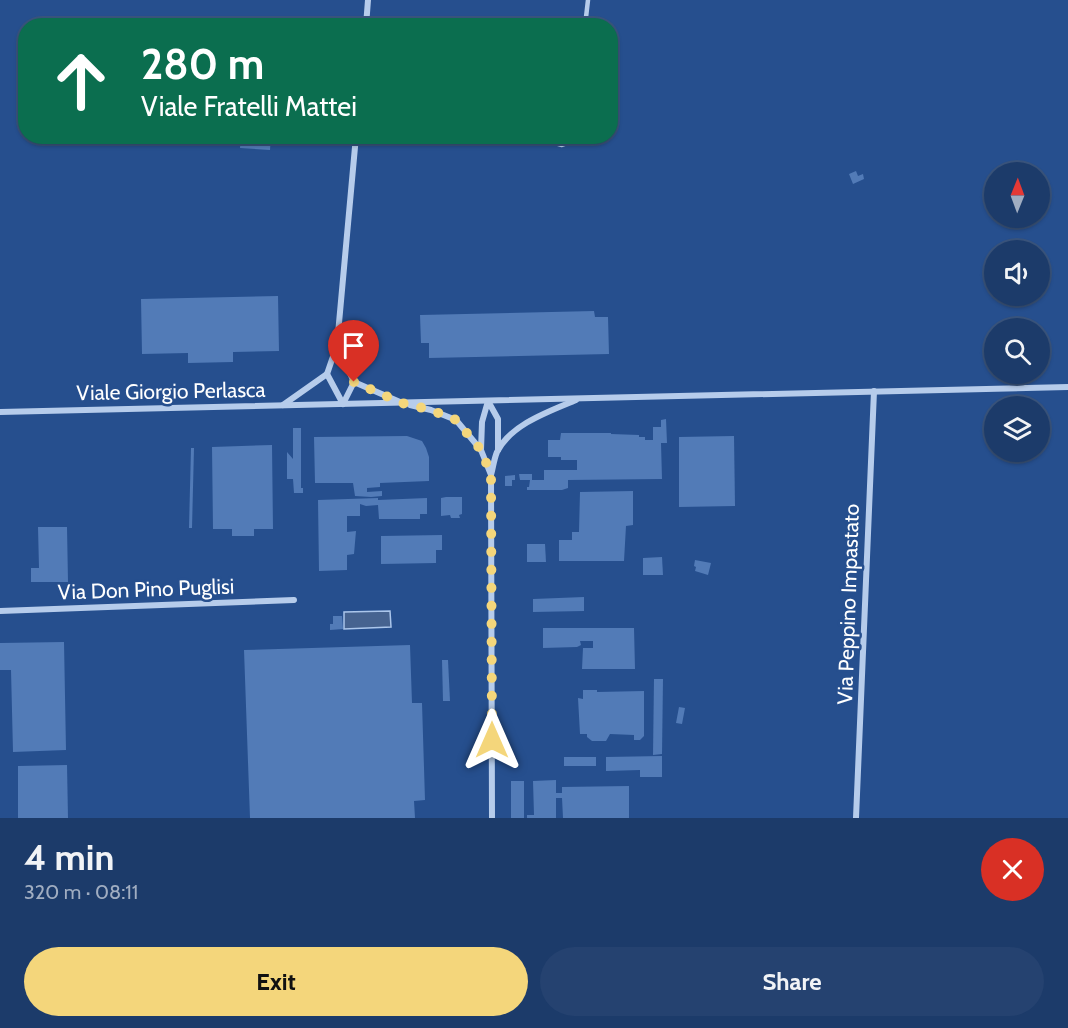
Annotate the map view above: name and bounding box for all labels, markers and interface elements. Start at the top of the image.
text: 280 m [141,38,264,90]
icon: ahead [42,42,120,120]
text: Viale Fratelli Mattei [141,90,357,123]
north arrow [984,162,1050,228]
map controls [984,162,1050,462]
button: sound [984,240,1050,306]
button: search [984,318,1050,384]
pin [328,320,379,382]
icon: arrive [337,329,370,362]
street label: Viale Giorgio Perlasca [76,377,266,405]
button: layers [984,396,1050,462]
street label: Via Peppino Impastato [832,503,864,705]
street label: Via Don Pino Puglisi [57,573,235,605]
position arrow [460,708,524,772]
text: 4 min [24,835,114,879]
button: close [981,838,1044,901]
text: 320 m · 08:11 [24,880,138,904]
button: Exit [24,947,528,1016]
button: Share [540,947,1044,1016]

